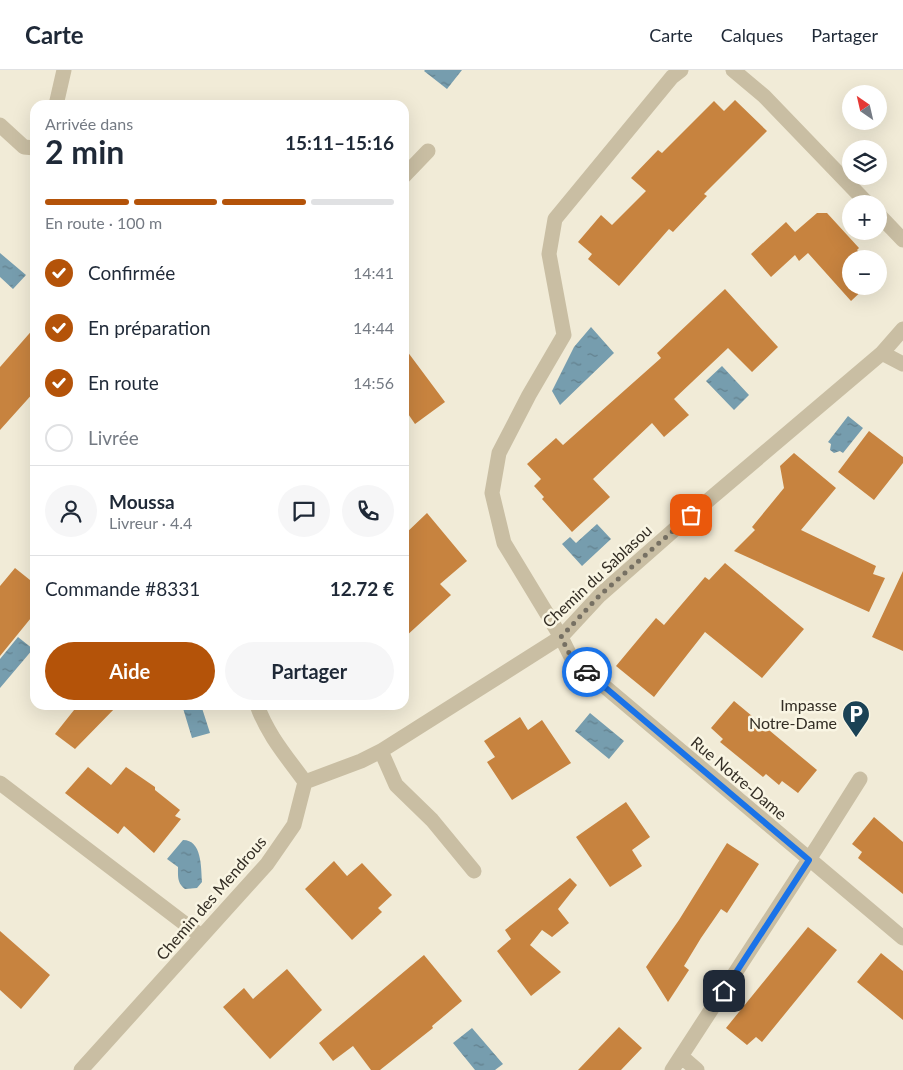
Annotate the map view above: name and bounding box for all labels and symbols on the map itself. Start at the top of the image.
north arrow [842,85,888,130]
pin [670,494,712,536]
street label: Chemin du Sablasou [538,520,655,631]
courier [562,647,612,697]
place label: Impasse Notre-Dame [749,695,837,732]
parking icon: Impasse Notre-Dame [841,699,871,738]
street label: Rue Notre-Dame [688,732,791,823]
street label: Chemin des Mendrous [152,832,270,963]
pin [703,970,745,1012]

